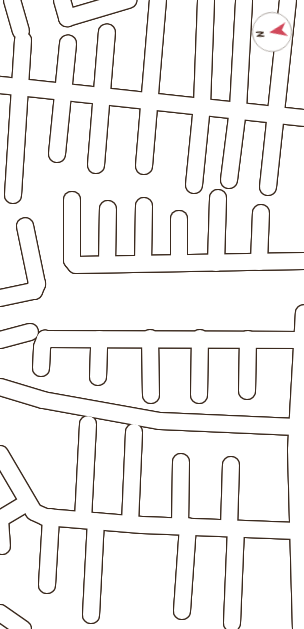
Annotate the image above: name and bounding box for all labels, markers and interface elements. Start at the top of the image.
north arrow [252,12,292,52]
text: N [252,29,271,39]

